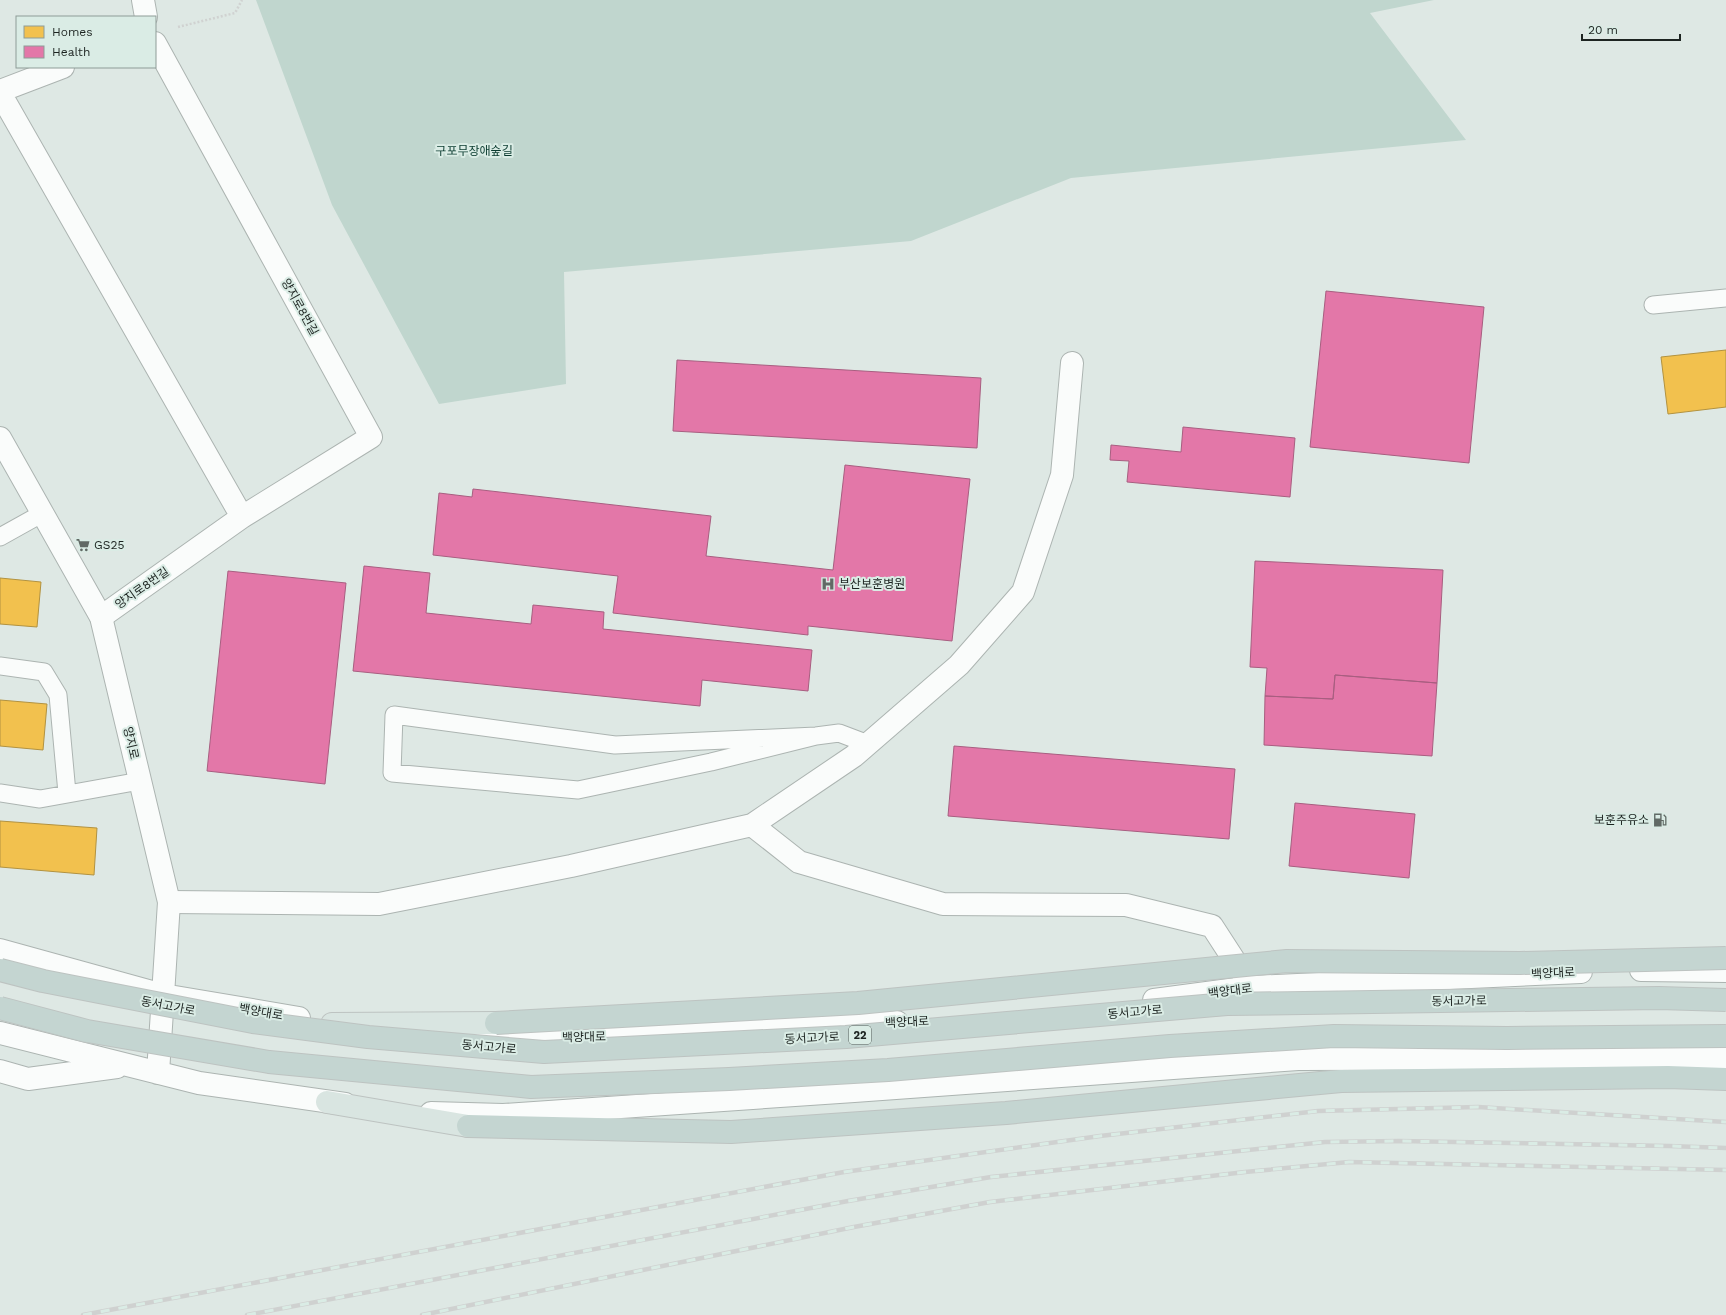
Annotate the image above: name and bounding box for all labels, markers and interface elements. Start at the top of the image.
legend [16,16,156,68]
scale bar [1582,16,1680,42]
text: 20 m [1588,23,1618,37]
text: Homes [52,25,93,39]
text: Health [52,45,90,59]
park label: 구포무장애숲길 [435,144,513,158]
street label: 양지로8번길 [279,276,321,338]
supermarket icon: GS25 [75,537,91,553]
place label: GS25 [94,538,124,552]
street label: 양지로8번길 [112,564,172,612]
hospital icon: 부산보훈병원 [820,576,836,592]
place label: 부산보훈병원 [839,577,905,591]
street label: 양지로 [120,725,142,761]
fuel station icon: 보훈주유소 [1652,812,1668,828]
place label: 보훈주유소 [1594,813,1649,827]
street label: 백양대로 [1531,965,1575,981]
street label: 백양대로 [1207,981,1253,1001]
street label: 동서고가로 [140,994,196,1018]
street label: 동서고가로 [1431,994,1487,1008]
street label: 백양대로 [238,1001,284,1023]
street label: 동서고가로 [1107,1003,1163,1021]
street label: 백양대로 [885,1014,929,1030]
road number: 22 [849,1026,871,1044]
street label: 백양대로 [562,1030,606,1044]
street label: 동서고가로 [784,1030,840,1046]
street label: 동서고가로 [461,1038,517,1056]

